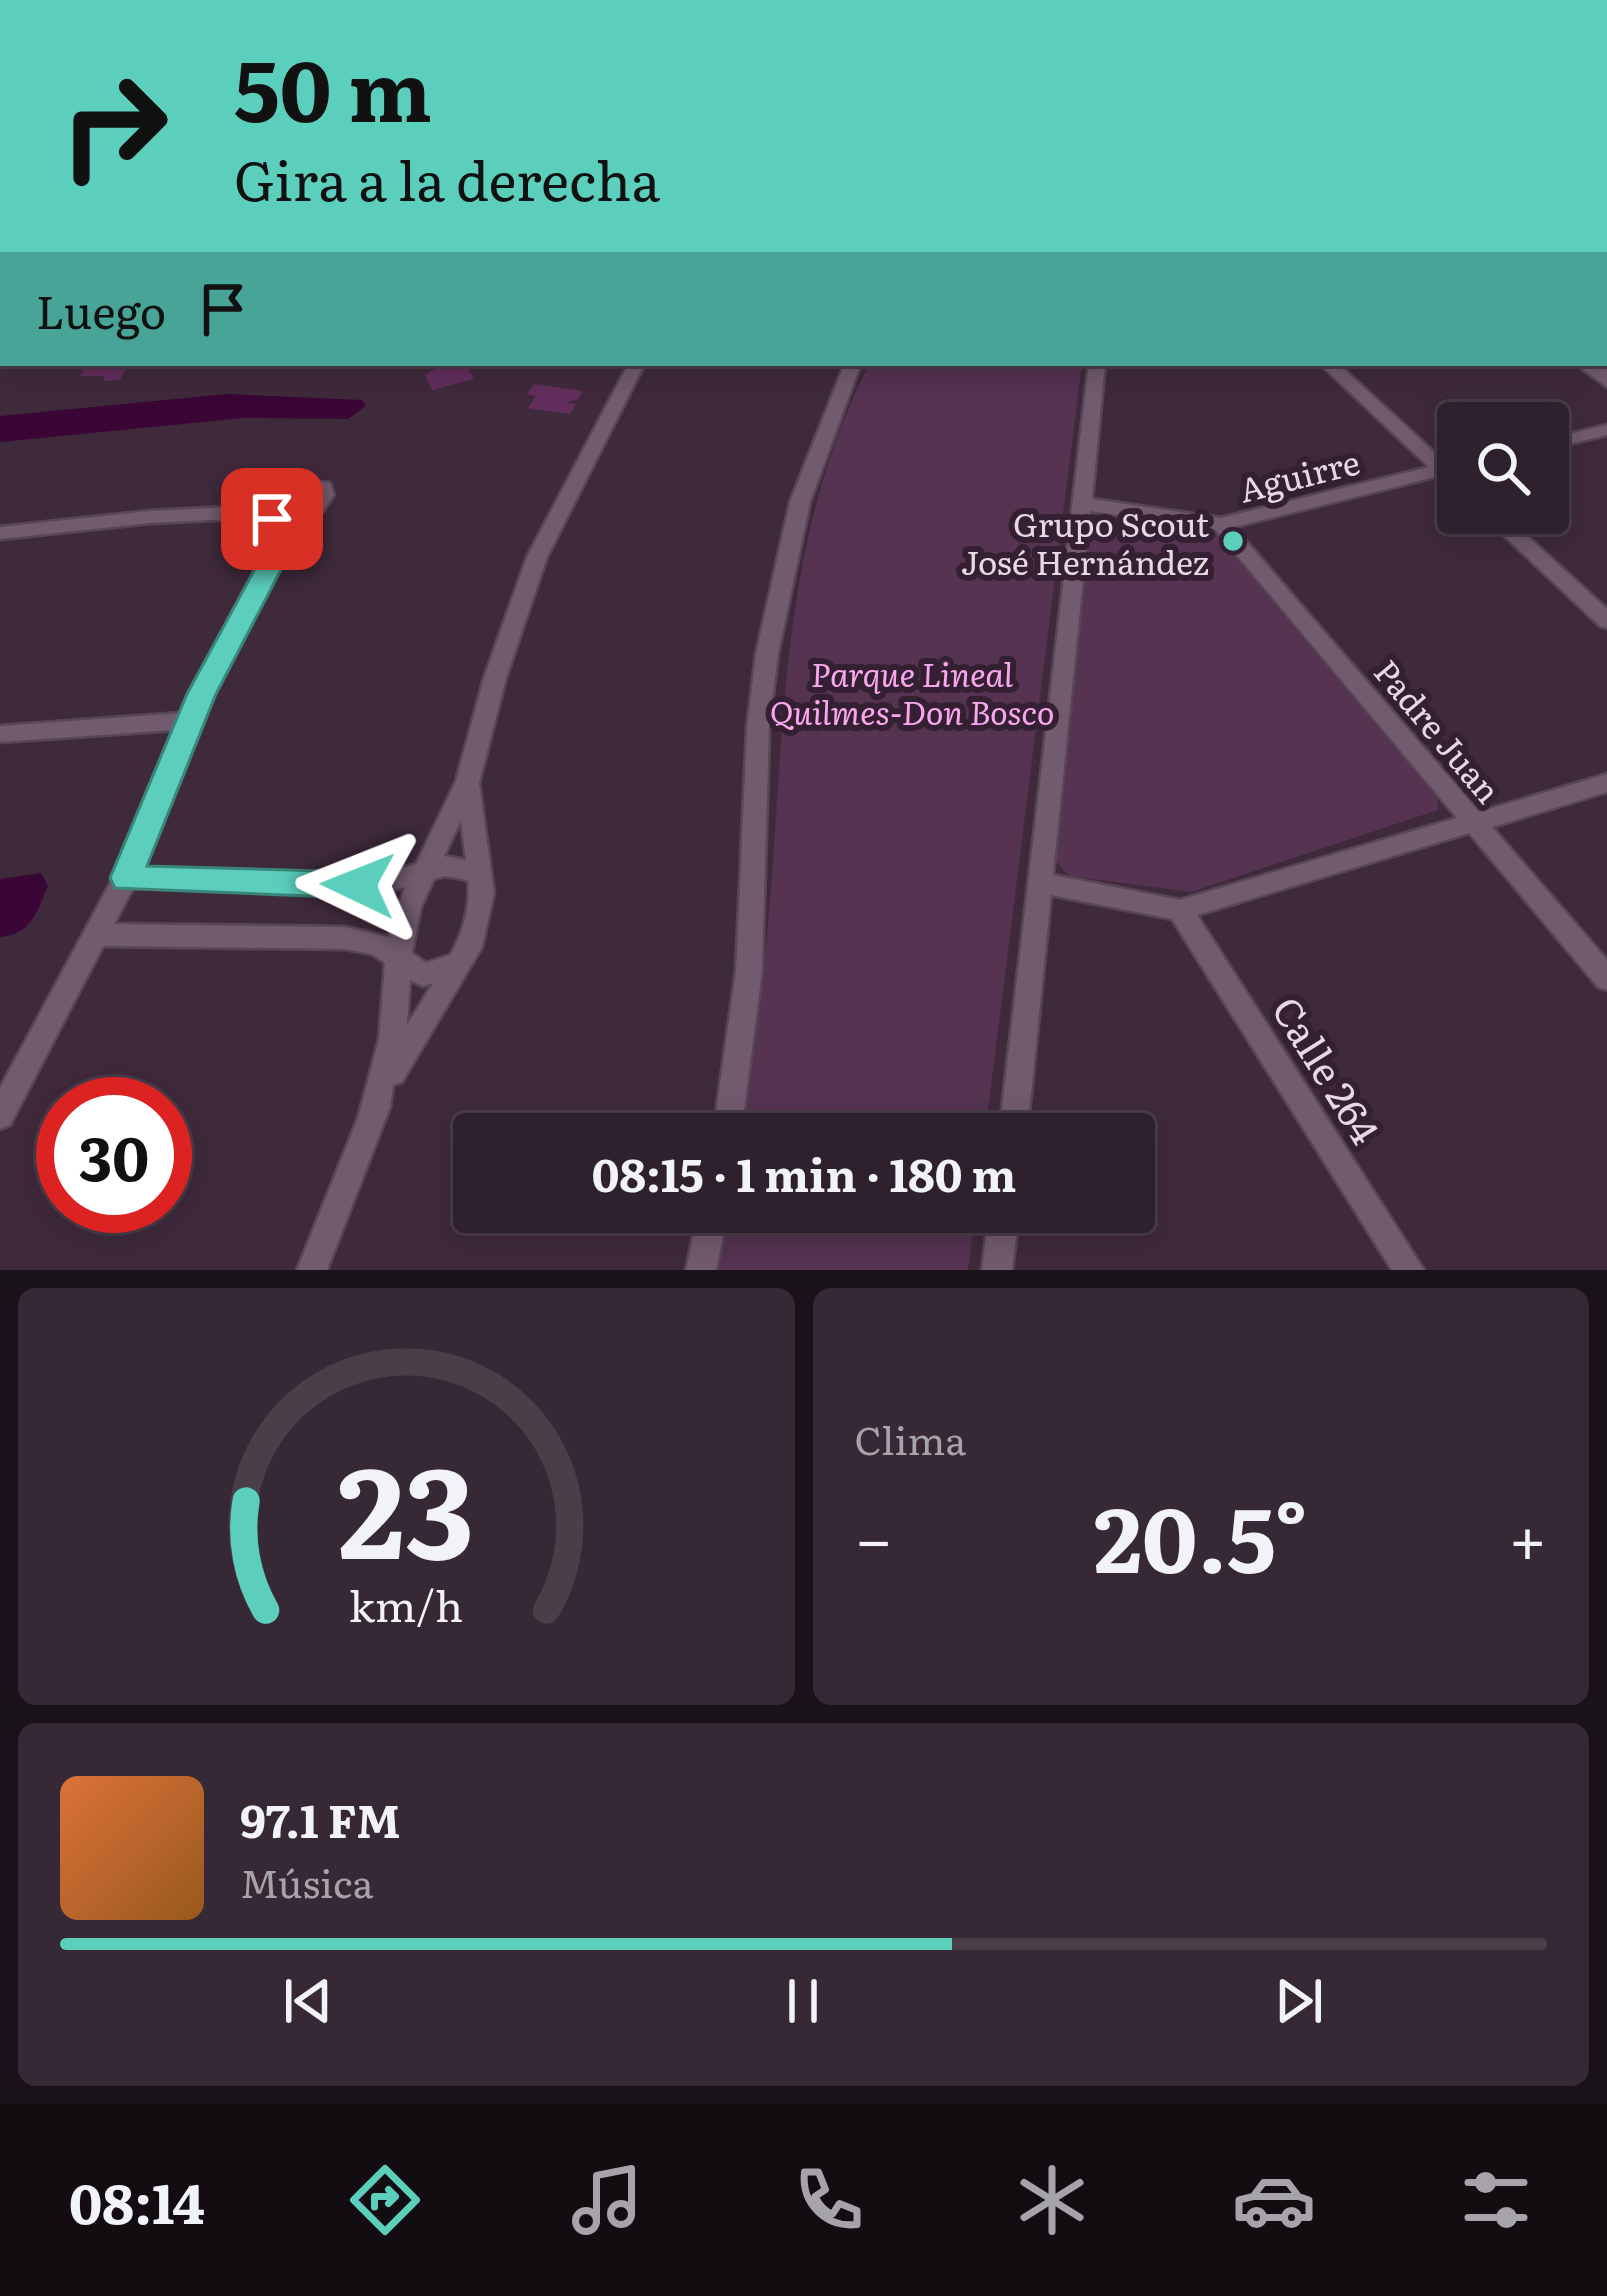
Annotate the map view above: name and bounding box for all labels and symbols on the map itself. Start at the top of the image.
street label: Aguirre [1234,435,1364,513]
pin [221,468,323,570]
place label: Grupo Scout José Hernández [961,498,1210,585]
marker: Grupo Scout José Hernández [1220,528,1246,554]
park label: Parque Lineal Quilmes-Don Bosco [769,648,1055,735]
street label: Padre Juan [1364,648,1514,812]
position arrow [295,822,421,948]
street label: Calle 264 [1260,984,1396,1154]
speed limit sign: 30 [36,1077,192,1233]

